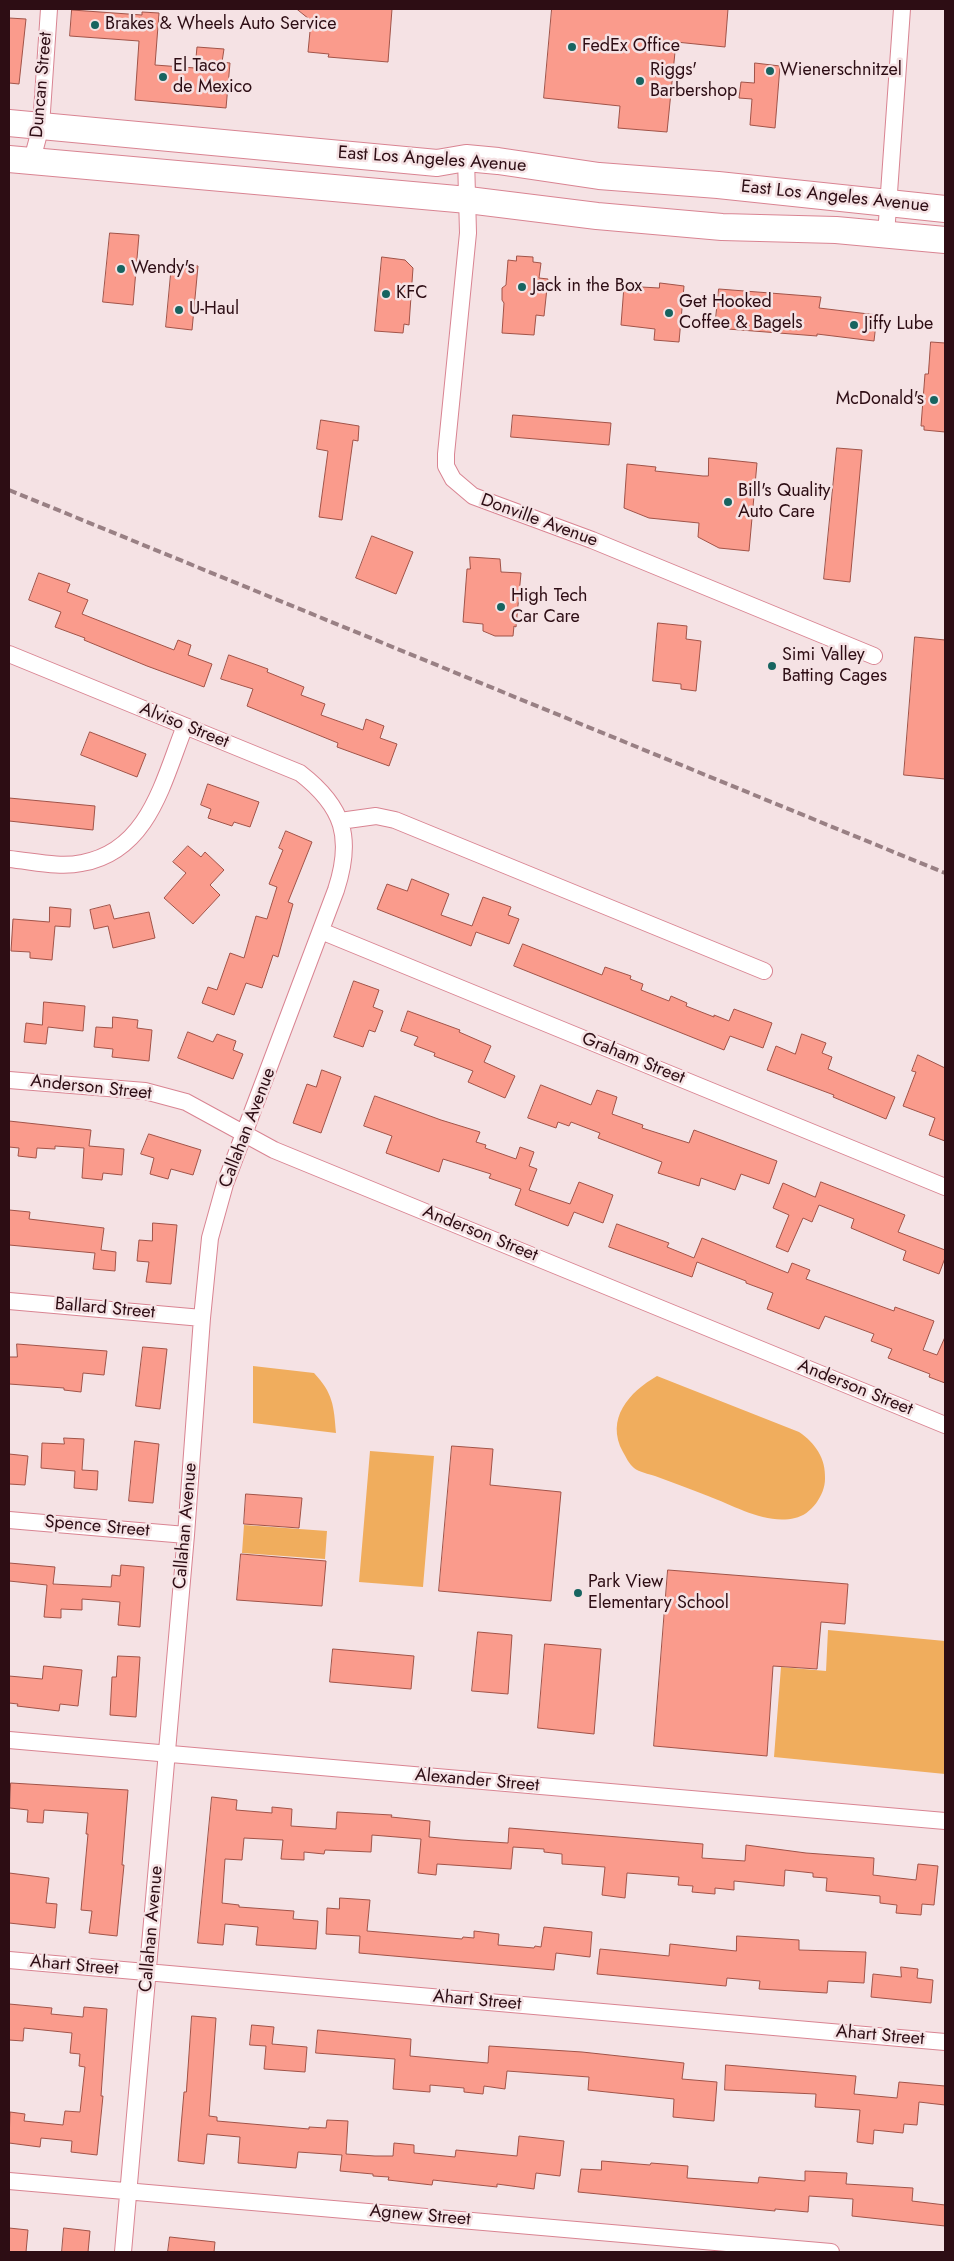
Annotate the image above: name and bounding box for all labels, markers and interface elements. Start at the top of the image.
place label: Brakes & Wheels Auto Service [105,14,336,36]
marker: Brakes & Wheels Auto Service [89,19,101,31]
street label: Duncan Street [27,31,57,139]
place label: FedEx Office [582,36,680,58]
marker: FedEx Office [566,41,578,53]
place label: El Taco de Mexico [173,56,252,98]
place label: Riggs' Barbershop [650,60,737,102]
place label: Wienerschnitzel [780,60,902,82]
marker: Wienerschnitzel [764,65,776,77]
marker: El Taco de Mexico [157,71,169,83]
marker: Riggs' Barbershop [634,75,646,87]
street label: East Los Angeles Avenue [337,143,527,177]
street label: East Los Angeles Avenue [740,176,930,218]
place label: Wendy's [131,258,195,280]
marker: Wendy's [115,263,127,275]
place label: Jack in the Box [532,276,642,298]
marker: Jack in the Box [516,281,528,293]
place label: KFC [396,283,427,305]
marker: KFC [380,288,392,300]
place label: Get Hooked Coffee & Bagels [679,292,803,334]
place label: U-Haul [189,299,239,321]
marker: U-Haul [173,304,185,316]
marker: Get Hooked Coffee & Bagels [663,307,675,319]
place label: Jiffy Lube [864,314,933,336]
marker: Jiffy Lube [848,319,860,331]
place label: McDonald's [836,389,924,411]
marker: McDonald's [928,394,940,406]
place label: Bill's Quality Auto Care [738,481,830,524]
street label: Donville Avenue [477,490,601,552]
marker: Bill's Quality Auto Care [722,496,734,508]
place label: High Tech Car Care [511,586,588,628]
marker: High Tech Car Care [495,601,507,613]
place label: Simi Valley Batting Cages [782,645,887,688]
marker: Simi Valley Batting Cages [766,660,778,672]
street label: Alviso Street [136,698,232,754]
street label: Graham Street [578,1029,688,1089]
street label: Callahan Avenue [215,1065,281,1191]
street label: Anderson Street [29,1071,153,1105]
street label: Anderson Street [419,1201,541,1267]
street label: Ballard Street [54,1294,156,1324]
street label: Anderson Street [794,1355,916,1421]
street label: Callahan Avenue [170,1462,202,1590]
street label: Spence Street [44,1512,150,1542]
place label: Park View Elementary School [588,1572,729,1615]
marker: Park View Elementary School [572,1587,584,1599]
street label: Alexander Street [414,1765,540,1797]
street label: Callahan Avenue [136,1865,168,1993]
street label: Ahart Street [29,1951,119,1981]
street label: Ahart Street [432,1986,522,2016]
street label: Ahart Street [835,2021,925,2051]
street label: Agnew Street [369,2201,471,2231]

